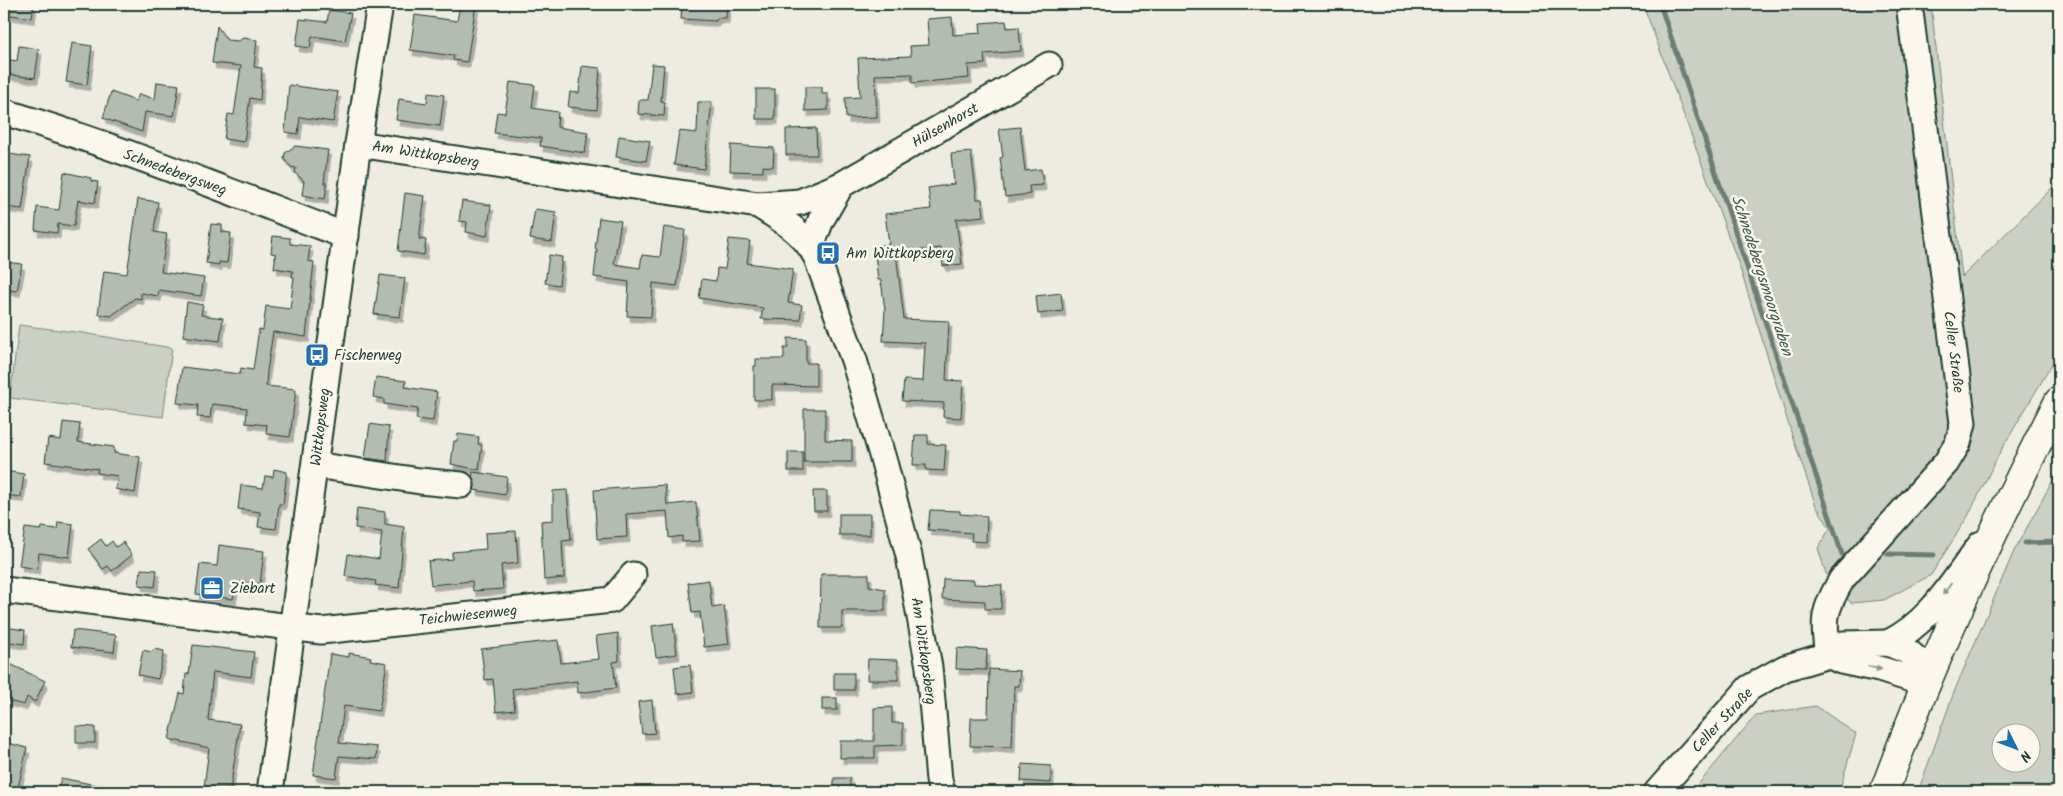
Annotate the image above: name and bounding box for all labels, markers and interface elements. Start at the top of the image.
street label: Hülsenhorst [907,97,984,155]
street label: Am Wittkopsberg [371,135,481,175]
street label: Schnedebergsweg [119,143,230,203]
water label: Schnedebergsmoorgraben [1724,192,1800,360]
bus stop icon: Am Wittkopsberg [815,240,841,266]
place label: Am Wittkopsberg [846,242,954,266]
street label: Celler Straße [1936,310,1970,395]
bus stop icon: Fischerweg [304,342,330,368]
place label: Fischerweg [334,344,402,368]
street label: Wittkopsweg [304,387,338,467]
office icon: Ziebart [199,575,225,601]
place label: Ziebart [230,577,275,601]
one-way arrow [1942,582,1952,596]
street label: Am Wittkopsberg [904,596,942,706]
street label: Teichwiesenweg [418,599,518,633]
one-way arrow [1868,664,1883,672]
street label: Celler Straße [1686,682,1760,759]
north arrow [1990,724,2040,774]
text: N [2014,745,2036,767]

